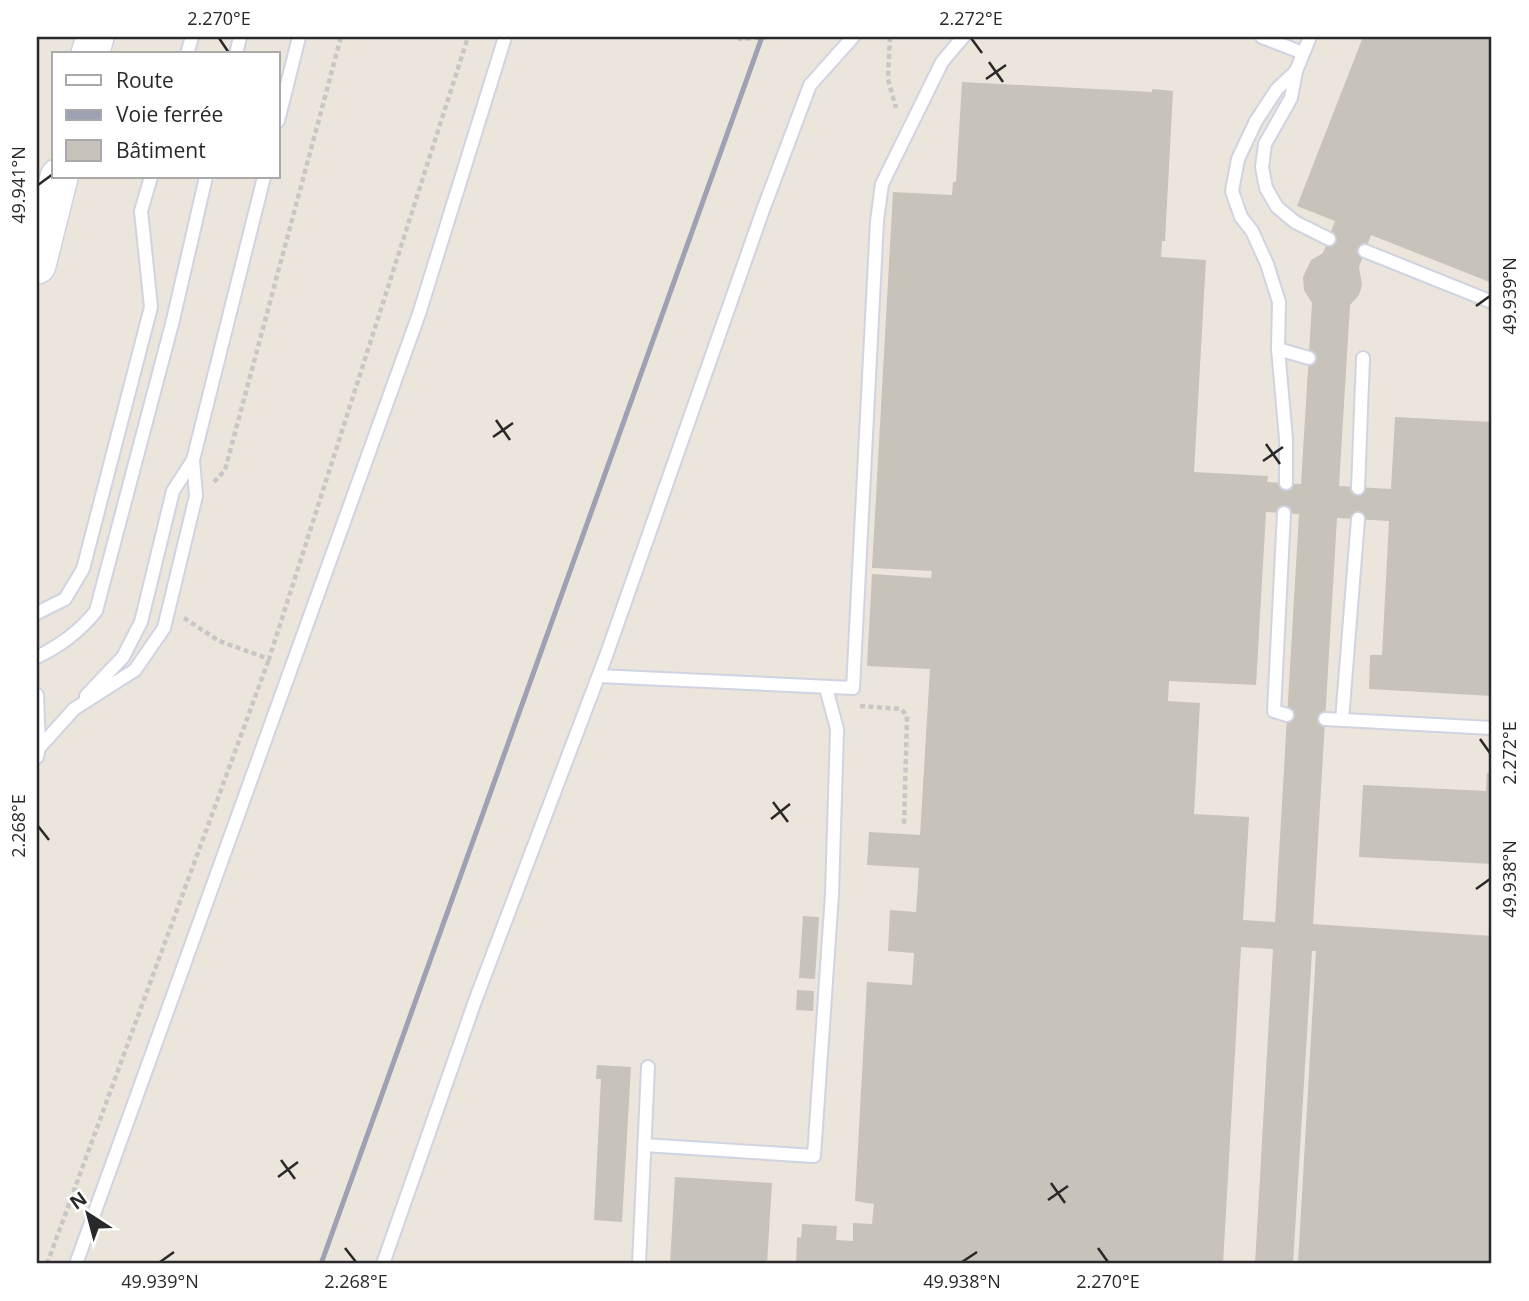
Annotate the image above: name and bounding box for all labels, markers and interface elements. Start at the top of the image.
text: 2.270°E [187,6,251,30]
text: 2.272°E [939,6,1003,30]
legend [52,52,280,178]
text: Route [116,66,174,94]
text: Voie ferrée [116,100,223,128]
text: Bâtiment [116,136,206,164]
text: 49.941°N [6,146,30,224]
text: 49.939°N [1497,257,1521,335]
text: 2.272°E [1497,721,1521,785]
text: 2.268°E [6,794,30,858]
text: 49.938°N [1497,840,1521,918]
north arrow [52,1178,122,1248]
text: N [64,1185,92,1215]
text: 49.939°N [121,1269,199,1293]
text: 2.268°E [324,1269,388,1293]
text: 49.938°N [923,1269,1001,1293]
text: 2.270°E [1076,1269,1140,1293]

